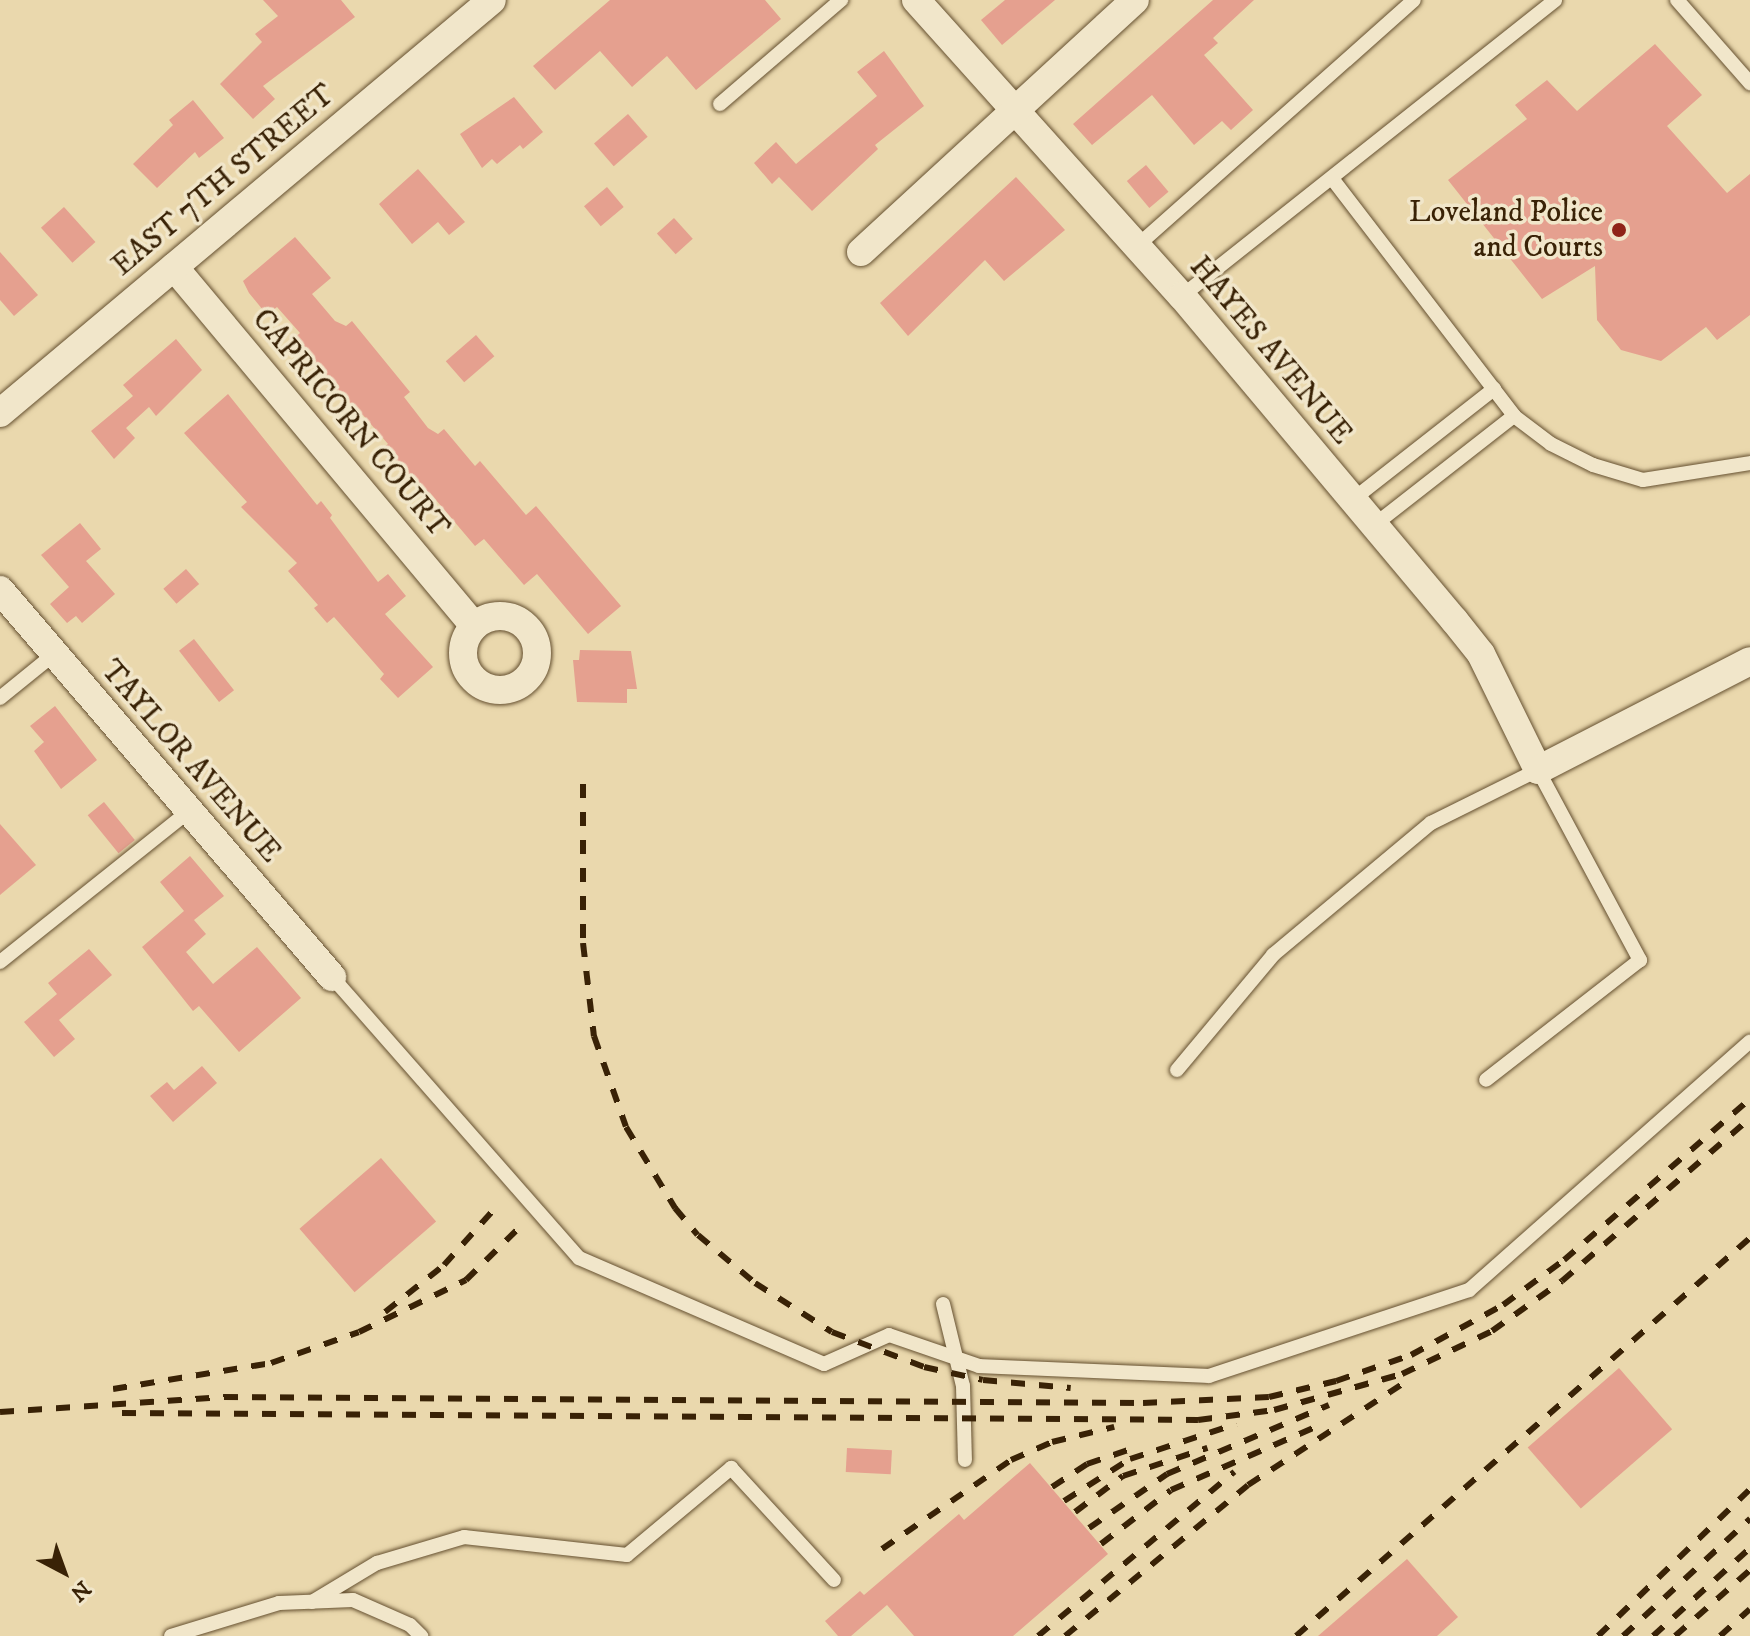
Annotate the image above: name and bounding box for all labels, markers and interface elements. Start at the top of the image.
street label: EAST 7TH STREET [106,78,342,284]
place label: Loveland Police and Courts [1409,195,1603,266]
marker: Loveland Police and Courts [1610,221,1628,239]
street label: HAYES AVENUE [1181,250,1359,452]
street label: CAPRICORN COURT [244,302,456,546]
street label: TAYLOR AVENUE [92,654,288,870]
north arrow [24,1532,104,1612]
text: N [64,1574,96,1607]

